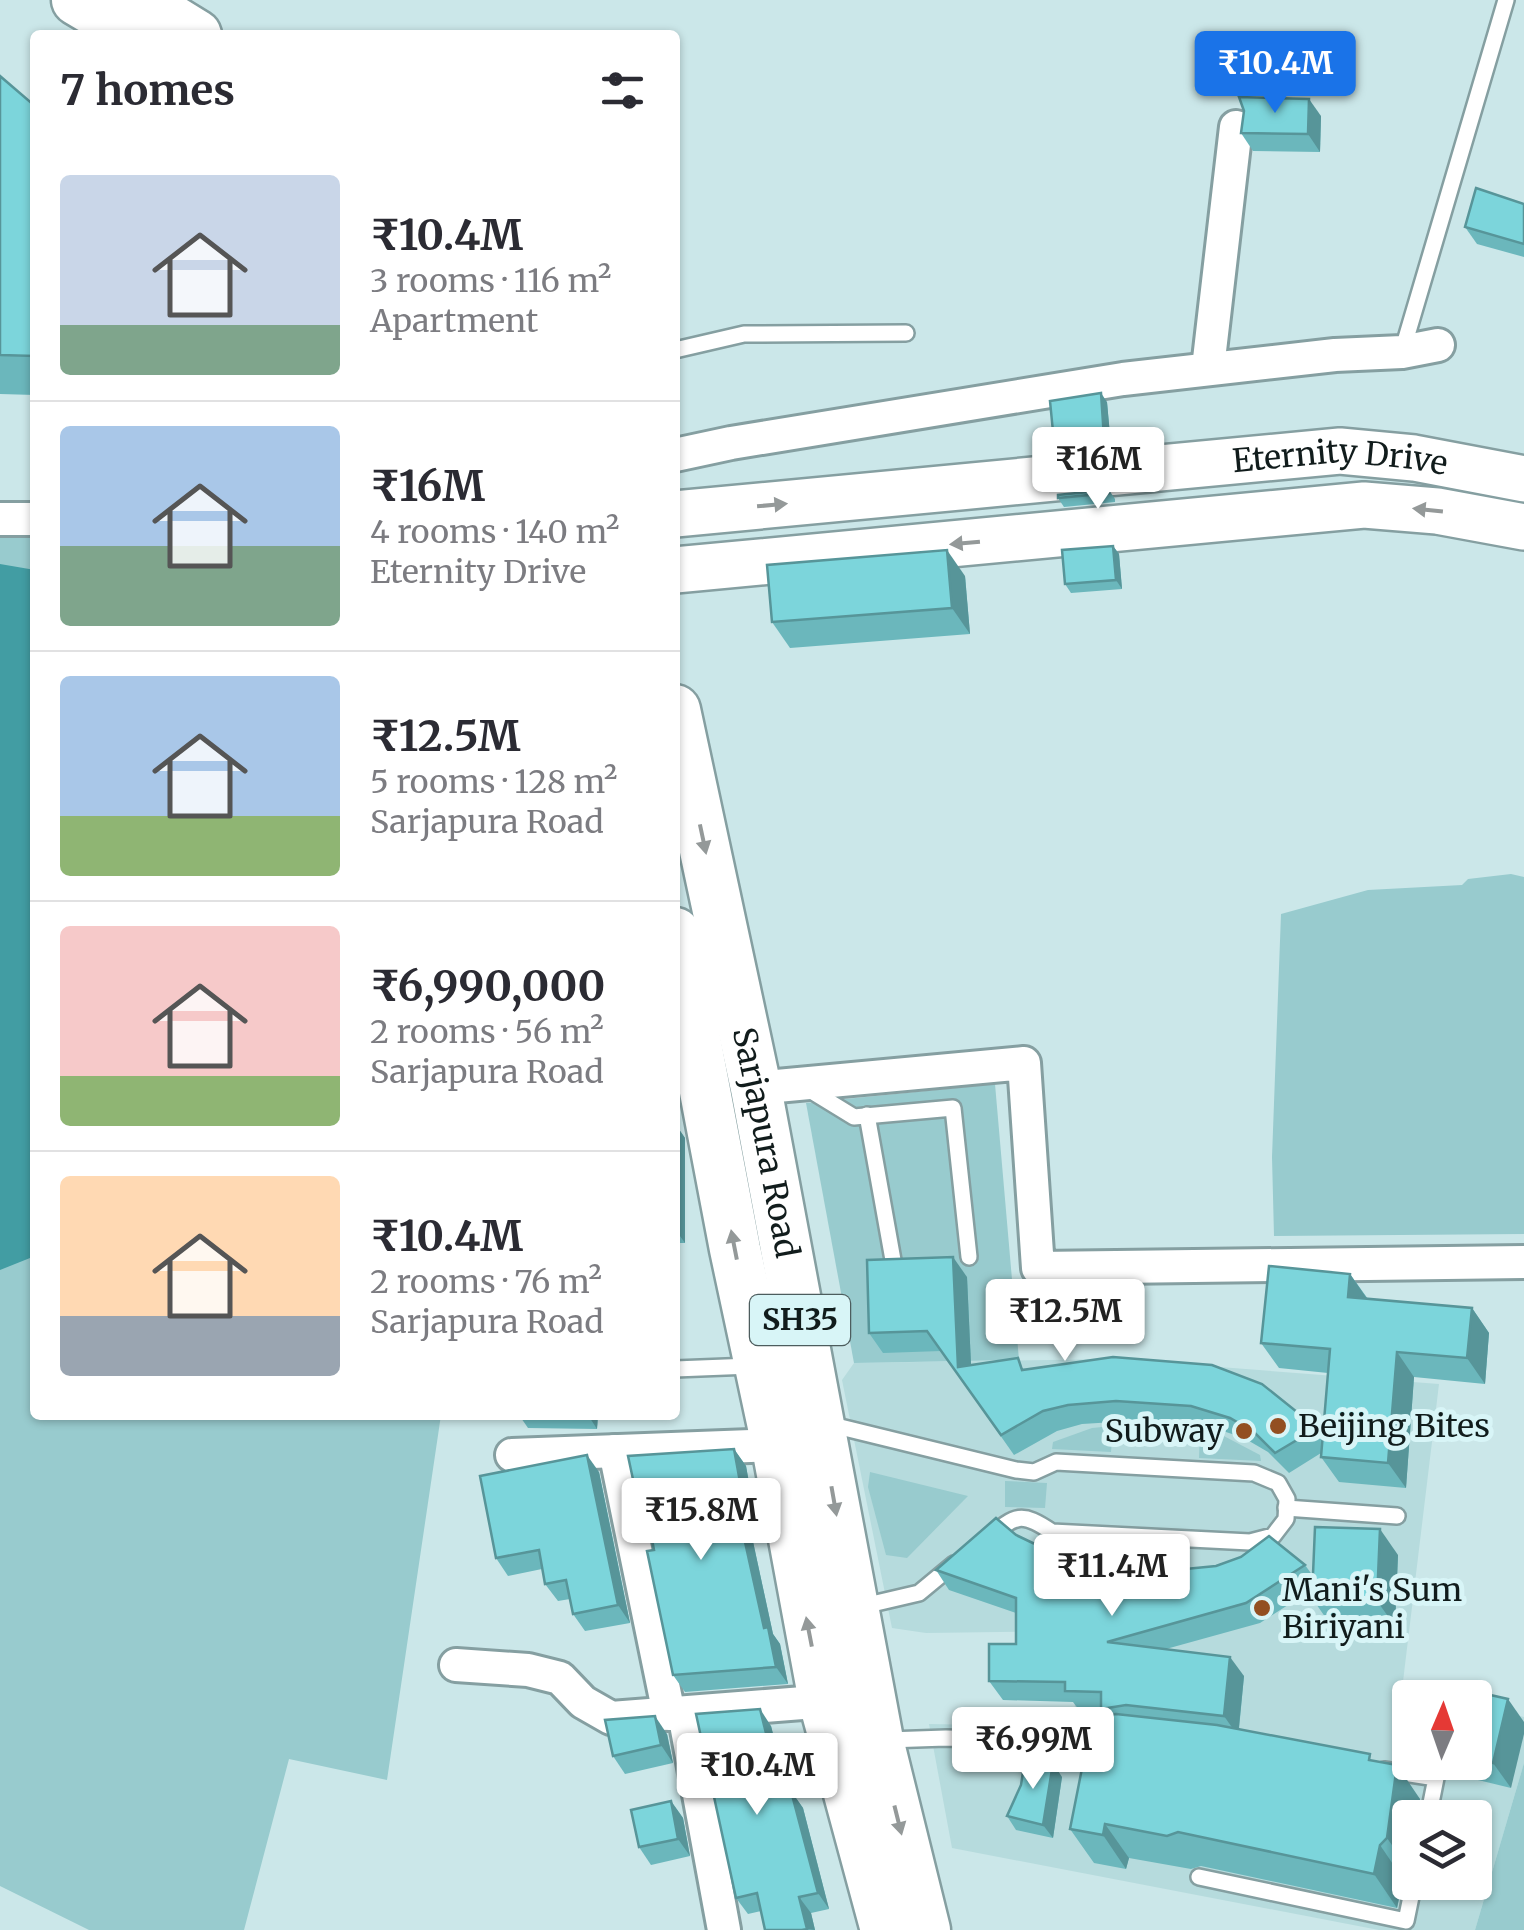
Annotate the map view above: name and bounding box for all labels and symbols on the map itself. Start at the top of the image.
pin: ₹10.4M [1194,31,1356,116]
pin: ₹16M [1039,427,1157,512]
street label: Eternity Drive [1231,431,1451,484]
one-way arrow [757,496,788,512]
one-way arrow [1412,502,1443,518]
one-way arrow [949,535,981,551]
one-way arrow [696,824,711,855]
street label: Sarjapura Road [724,1024,807,1261]
one-way arrow [726,1229,742,1260]
pin: ₹12.5M [984,1279,1146,1364]
road number: SH35 [750,1295,850,1345]
place label: Beijing Bites [1298,1406,1490,1446]
place label: Subway [1105,1411,1224,1451]
marker: Beijing Bites [1267,1415,1289,1437]
marker: Subway [1233,1420,1255,1442]
pin: ₹15.8M [620,1478,782,1563]
one-way arrow [827,1486,842,1517]
pin: ₹11.4M [1031,1534,1193,1619]
place label: Mani's Sum Biriyani [1282,1570,1463,1647]
marker: Mani's Sum Biriyani [1251,1597,1273,1619]
one-way arrow [801,1616,817,1647]
north arrow [1392,1680,1492,1780]
pin: ₹6.99M [952,1707,1114,1792]
pin: ₹10.4M [676,1733,838,1818]
one-way arrow [891,1805,906,1836]

